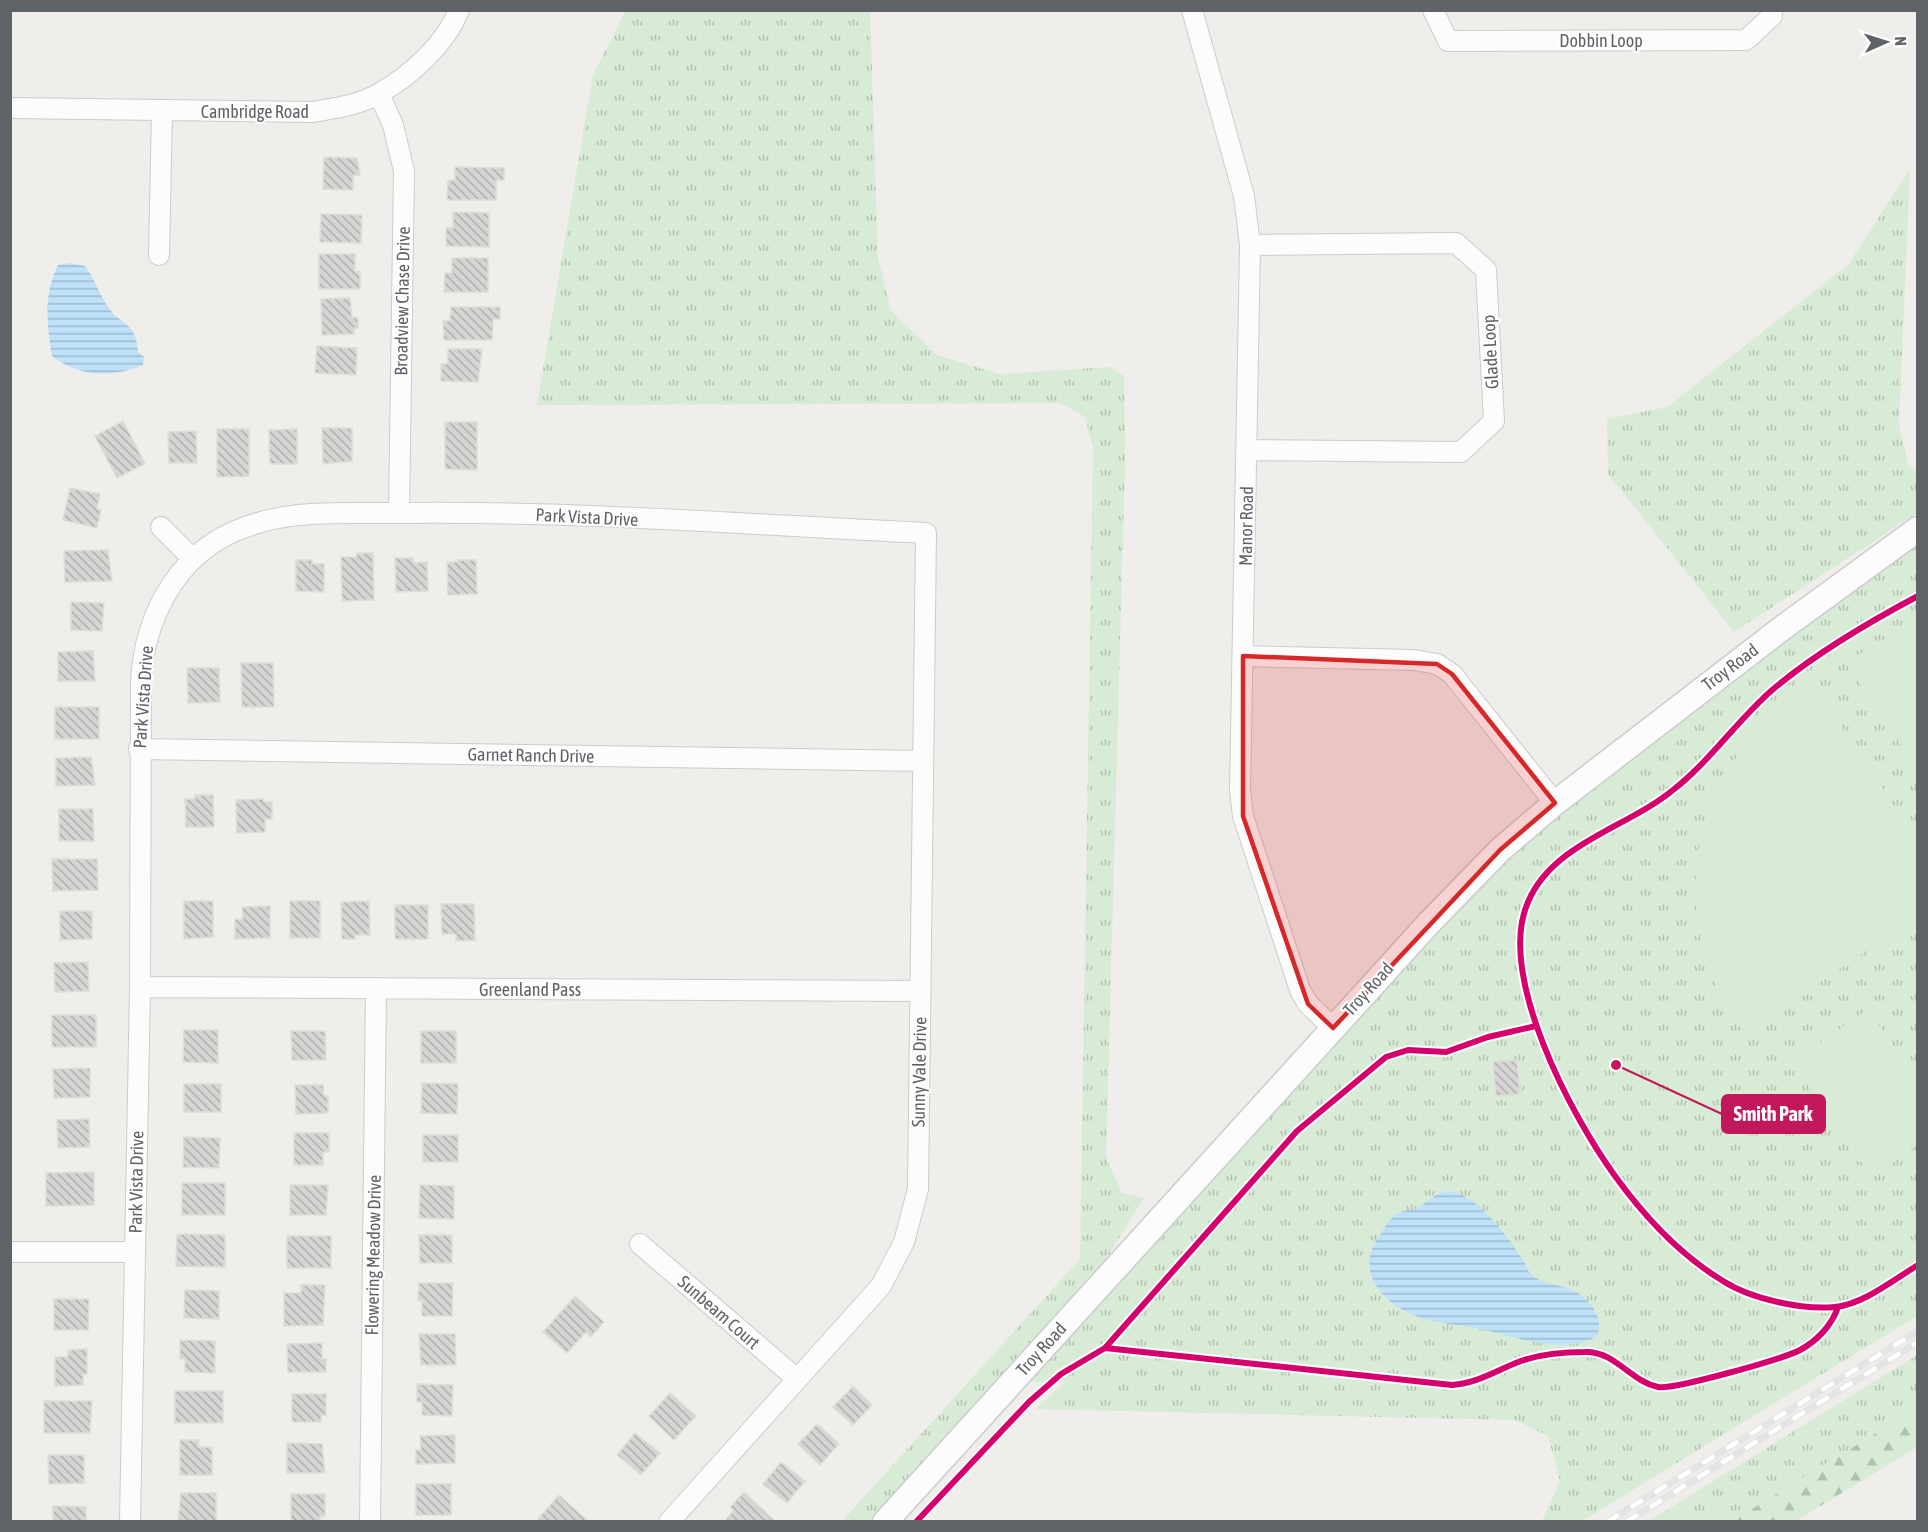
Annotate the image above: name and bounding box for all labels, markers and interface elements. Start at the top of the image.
north arrow [1856,12,1916,72]
street label: Dobbin Loop [1559,30,1643,51]
text: N [1892,36,1910,46]
street label: Cambridge Road [201,101,309,122]
street label: Broadview Chase Drive [390,226,414,376]
street label: Glade Loop [1478,314,1502,390]
street label: Manor Road [1235,486,1257,566]
street label: Park Vista Drive [535,504,639,530]
street label: Troy Road [1698,639,1762,695]
street label: Park Vista Drive [129,645,157,749]
street label: Garnet Ranch Drive [467,743,595,767]
street label: Troy Road [1339,958,1397,1020]
street label: Greenland Pass [479,979,581,1000]
street label: Sunny Vale Drive [908,1017,930,1127]
callout: Smith Park [1722,1095,1825,1133]
text: Smith Park [1734,1102,1813,1125]
street label: Park Vista Drive [125,1130,147,1234]
street label: Flowering Meadow Drive [361,1174,385,1336]
street label: Sunbeam Court [674,1271,764,1353]
street label: Troy Road [1012,1318,1070,1380]

